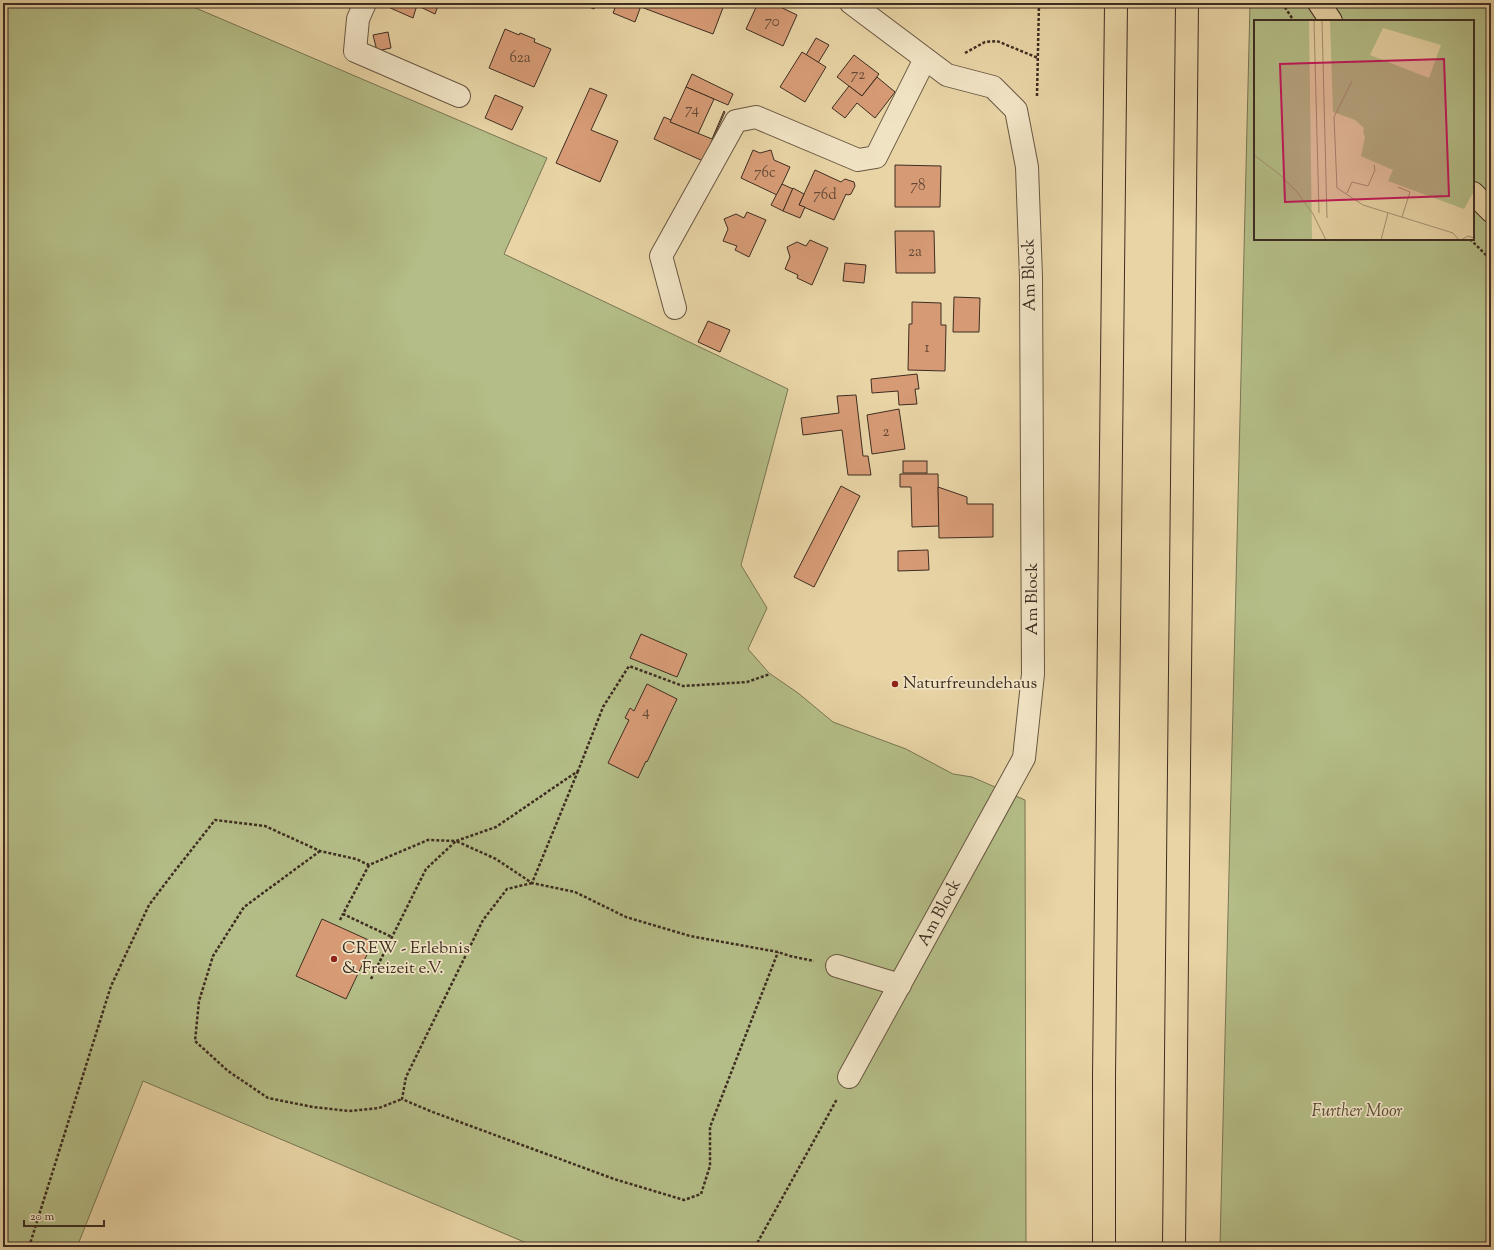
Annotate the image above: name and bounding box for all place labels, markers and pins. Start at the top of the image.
place label: Naturfreundehaus [903,672,1038,696]
marker: Naturfreundehaus [890,679,900,689]
place label: CREW - Erlebnis & Freizeit e.V. [342,937,470,981]
marker: CREW - Erlebnis & Freizeit e.V. [329,954,339,964]

